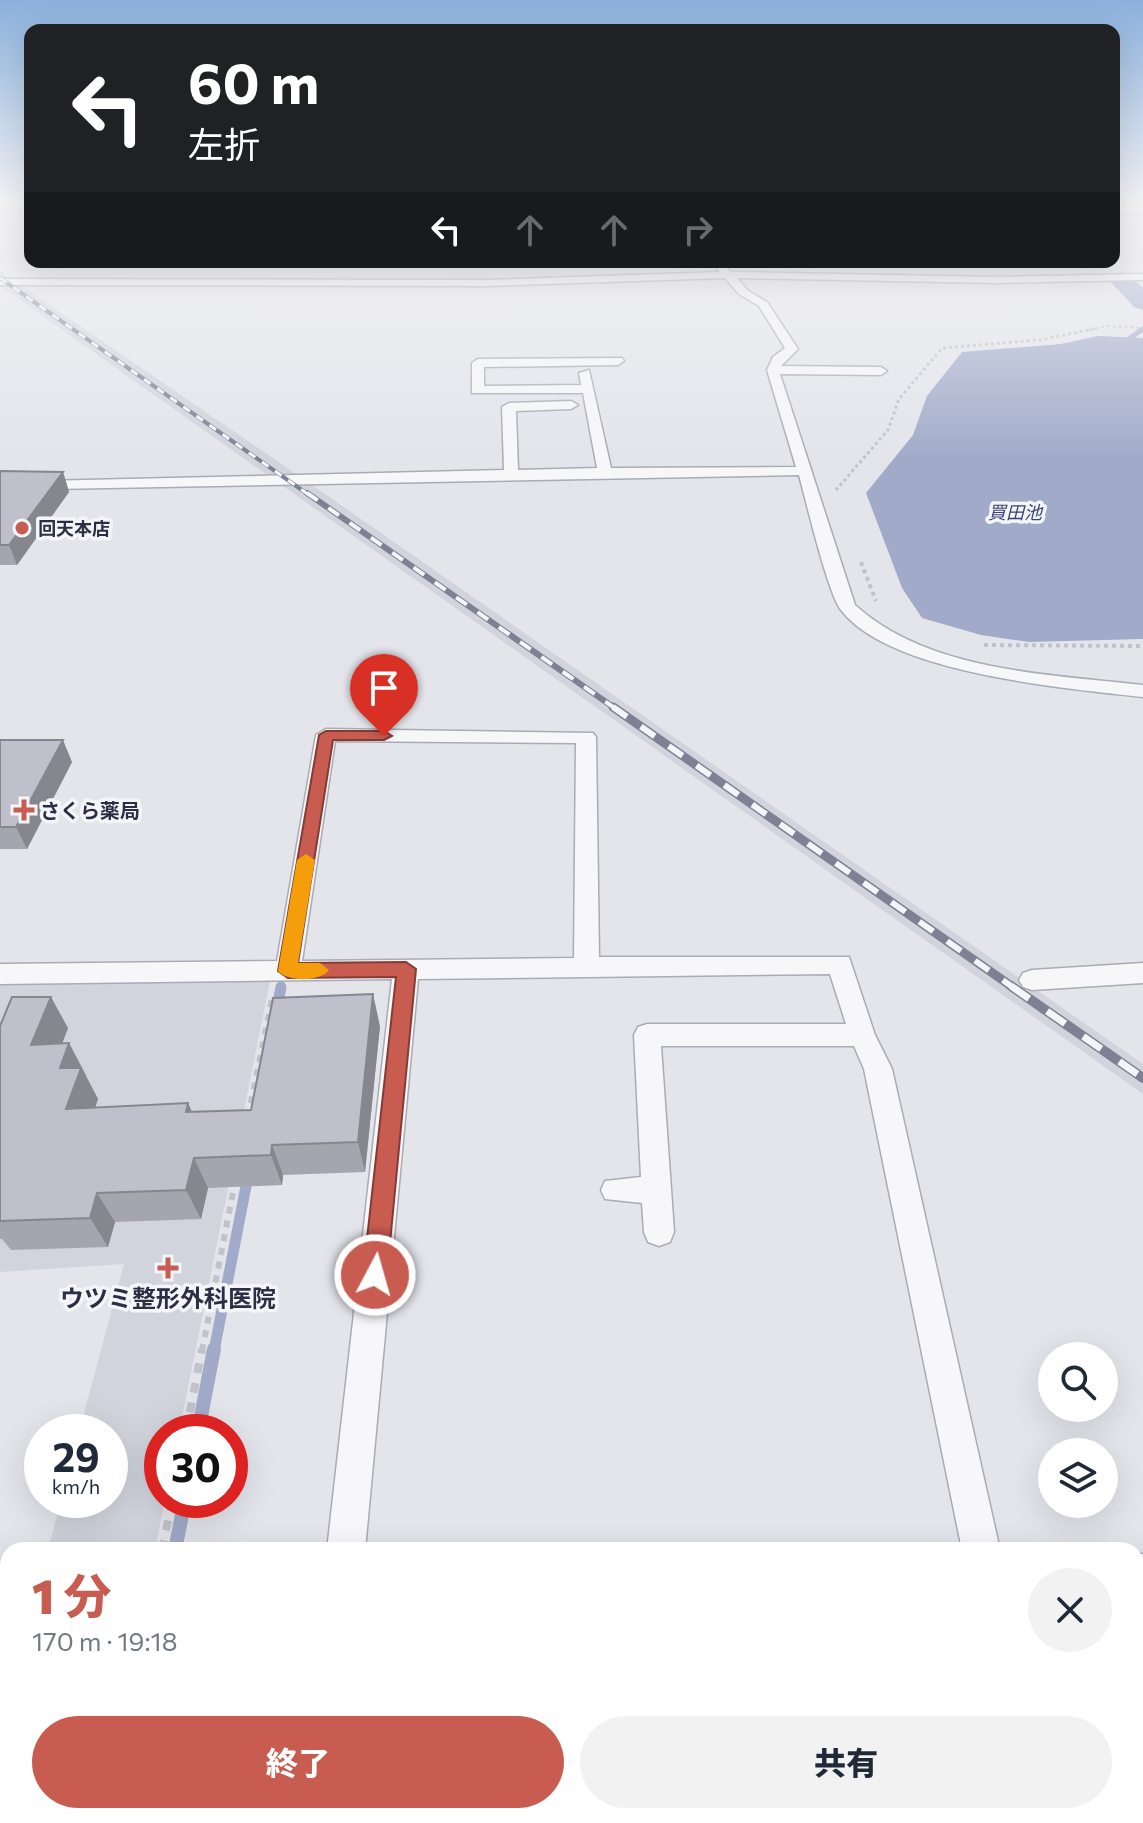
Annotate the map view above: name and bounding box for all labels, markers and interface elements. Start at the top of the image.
text: 60 m [188,47,319,116]
icon: left [56,56,160,160]
text: 左折 [188,121,260,165]
icon: left [424,208,468,252]
icon: ahead [508,208,552,252]
icon: ahead [592,208,636,252]
icon: right [676,208,720,252]
water label: 買田池 [988,501,1044,523]
place label: 回天本店 [38,517,110,539]
marker: 回天本店 [13,519,31,537]
pin [350,654,418,736]
icon: arrive [362,666,406,710]
place label: さくら薬局 [40,798,140,822]
marker: さくら薬局 [15,801,33,819]
position arrow [333,1233,417,1317]
marker: ウツミ整形外科医院 [157,1257,179,1279]
place label: ウツミ整形外科医院 [60,1283,276,1312]
map controls [1038,1342,1118,1518]
button: search [1038,1342,1118,1422]
speed limit sign: 30 [144,1414,248,1518]
text: 29 [52,1431,100,1480]
button: layers [1038,1438,1118,1518]
text: km/h [52,1474,100,1498]
text: 1 分 [32,1565,112,1624]
button: close [1028,1568,1112,1652]
text: 170 m · 19:18 [32,1625,177,1656]
button: 終了 [32,1716,564,1808]
button: 共有 [580,1716,1112,1808]

